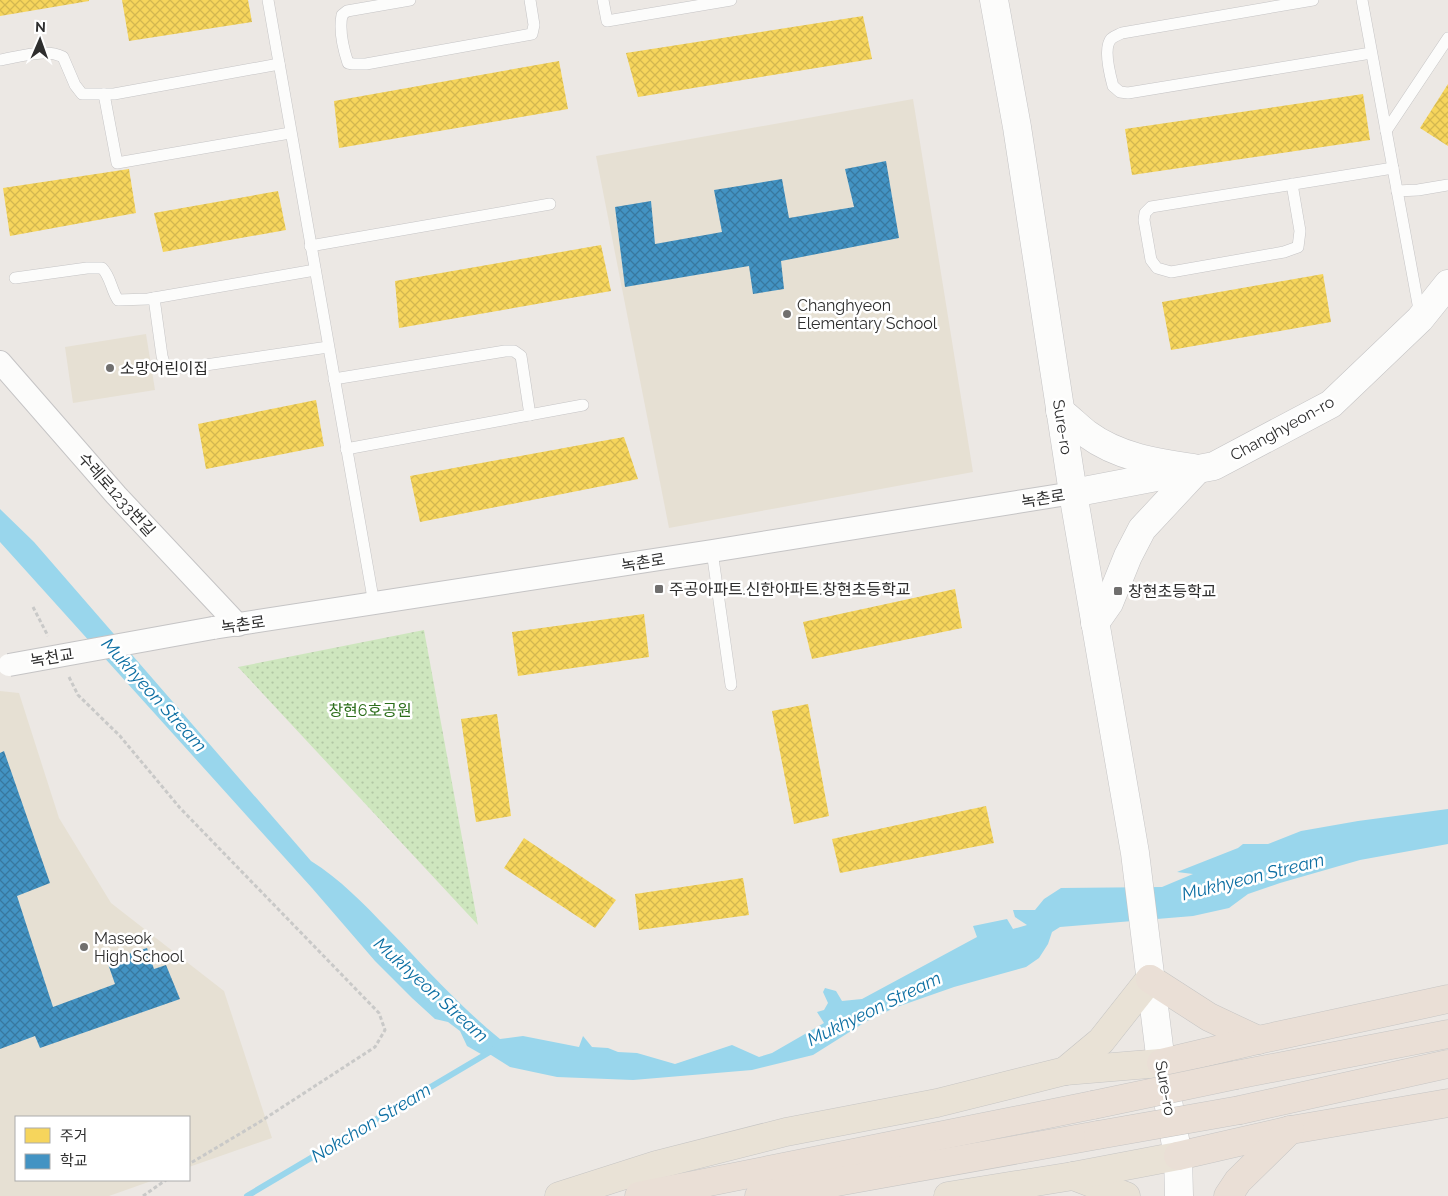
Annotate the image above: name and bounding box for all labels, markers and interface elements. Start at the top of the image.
north arrow [15,15,65,65]
text: N [35,19,46,35]
place label: Changhyeon Elementary School [797,296,938,333]
marker: Changhyeon Elementary School [781,308,793,320]
place label: 소망어린이집 [120,359,208,378]
marker: 소망어린이집 [104,362,116,374]
street label: Changhyeon-ro [1227,392,1337,465]
street label: Sure-ro [1049,398,1076,456]
street label: 수레로1233번길 [74,449,159,540]
street label: 녹촌로 [1020,486,1067,511]
street label: 녹촌로 [620,550,667,575]
place label: 주공아파트.신한아파트.창현초등학교 [669,580,911,599]
place label: 창현초등학교 [1128,582,1216,601]
marker: 주공아파트.신한아파트.창현초등학교 [653,583,665,595]
marker: 창현초등학교 [1112,585,1124,597]
street label: 녹촌로 [220,612,267,637]
water label: Mukhyeon Stream [98,633,211,756]
street label: 녹천교 [29,644,75,671]
park label: 창현6호공원 [328,701,412,720]
water label: Mukhyeon Stream [1179,849,1326,904]
place label: Maseok High School [94,929,184,966]
water label: Mukhyeon Stream [370,933,493,1046]
marker: Maseok High School [78,941,90,953]
water label: Mukhyeon Stream [803,967,944,1050]
street label: Sure-ro [1151,1059,1180,1117]
water label: Nokchon Stream [307,1079,434,1167]
legend [15,1116,190,1181]
text: 주거 [60,1127,88,1145]
text: 학교 [60,1152,88,1170]

